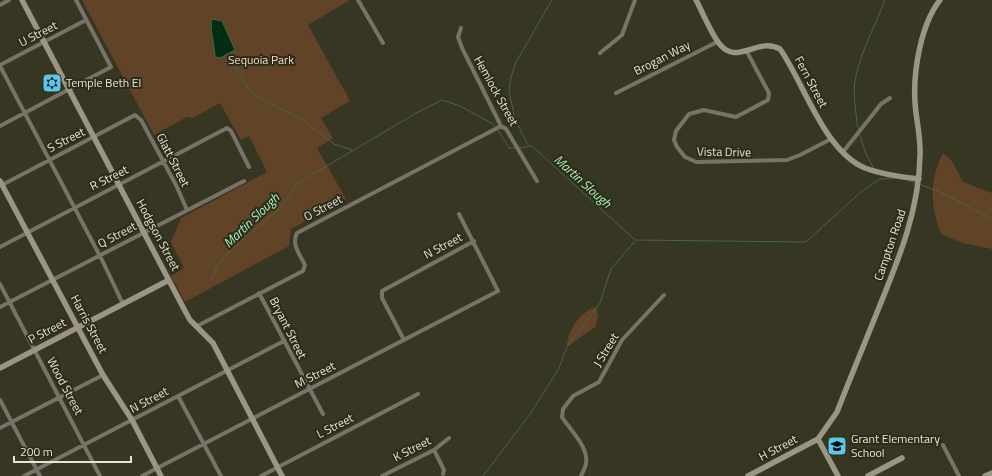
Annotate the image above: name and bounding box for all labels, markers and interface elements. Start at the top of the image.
street label: U Street [15,15,61,51]
street label: Brogan Way [630,35,694,80]
park label: Sequoia Park [228,50,294,69]
street label: Hemlock Street [469,52,524,130]
street label: Fern Street [790,52,833,112]
synagogue icon: Temple Beth El [41,72,63,94]
place label: Temple Beth El [66,73,141,92]
street label: S Street [44,122,89,157]
street label: Glatt Street [152,130,195,191]
street label: Vista Drive [697,142,751,161]
water label: Martin Slough [550,150,617,213]
street label: R Street [86,159,132,195]
water label: Martin Slough [218,188,284,252]
street label: O Street [300,189,346,226]
street label: Hodgson Street [132,195,186,275]
street label: Campton Road [868,207,911,283]
street label: Q Street [94,216,140,253]
street label: N Street [420,227,466,264]
street label: Harris Street [66,291,113,357]
street label: Bryant Street [265,293,313,363]
street label: P Street [24,312,70,349]
street label: J Street [588,328,624,371]
street label: Wood Street [42,353,89,419]
street label: M Street [291,356,339,393]
street label: N Street [126,381,172,418]
street label: L Street [313,408,357,443]
street label: H Street [755,429,801,466]
place label: Grant Elementary School [851,429,940,462]
street label: K Street [389,431,435,466]
school or university icon: Grant Elementary School [826,435,848,457]
scale bar [14,438,131,464]
text: 200 m [20,442,53,461]

